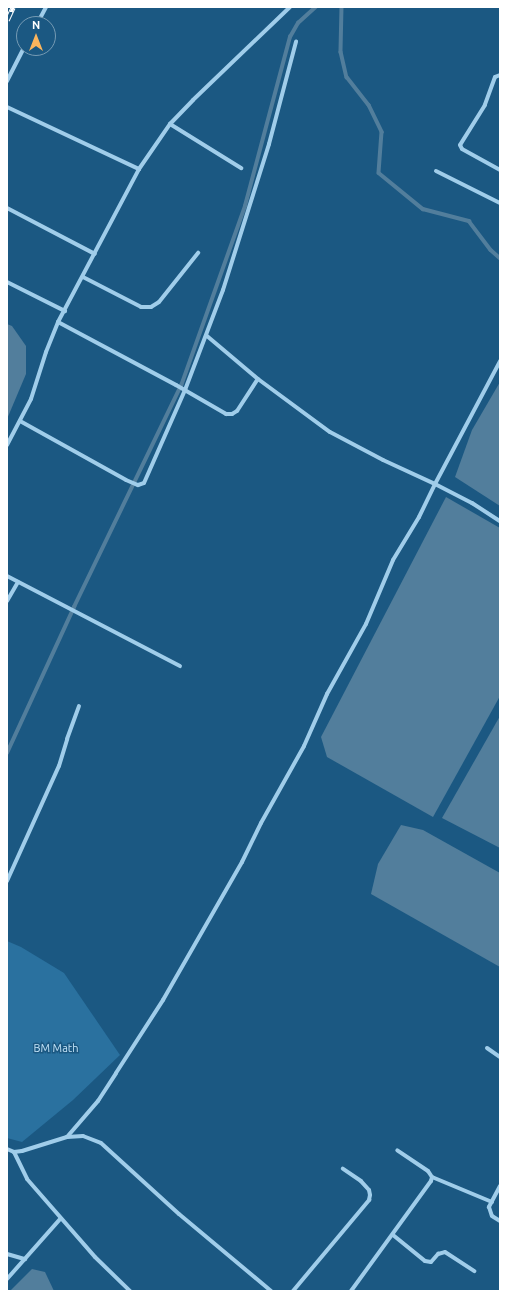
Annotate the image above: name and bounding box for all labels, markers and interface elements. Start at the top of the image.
north arrow [16,16,56,56]
text: N [32,19,40,31]
park label: BM Math [34,1041,78,1055]

